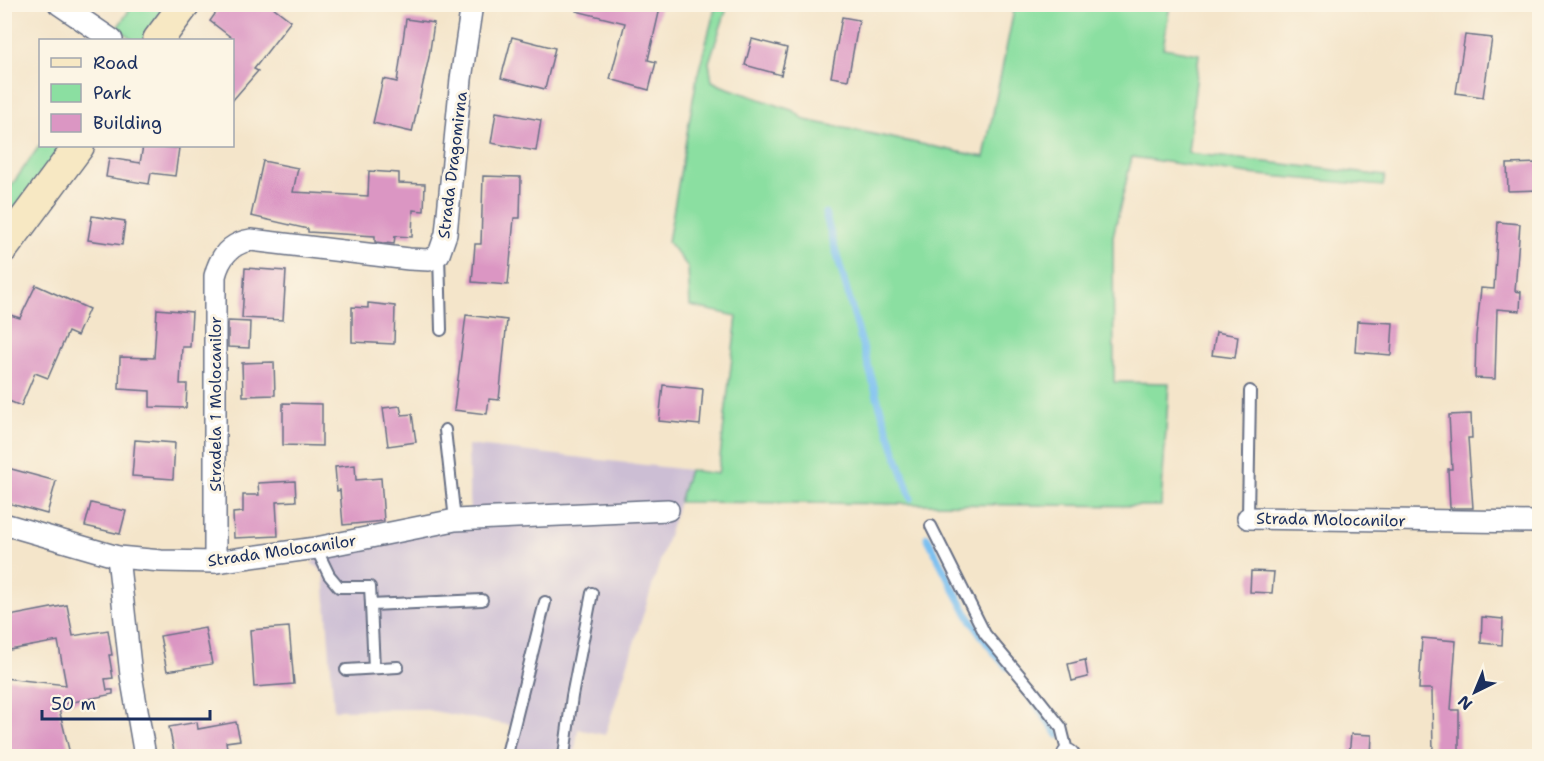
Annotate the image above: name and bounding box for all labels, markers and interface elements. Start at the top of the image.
legend [39,39,234,147]
text: Road [93,51,138,75]
text: Park [93,81,132,105]
street label: Strada Dragomirna [433,90,472,240]
text: Building [93,111,162,135]
street label: Stradela 1 Molocanilor [205,316,226,492]
street label: Strada Molocanilor [1256,508,1406,531]
street label: Strada Molocanilor [206,530,358,571]
north arrow [1445,662,1505,722]
scale bar [42,683,210,721]
text: N [1453,691,1477,715]
text: 50 m [51,692,96,716]

